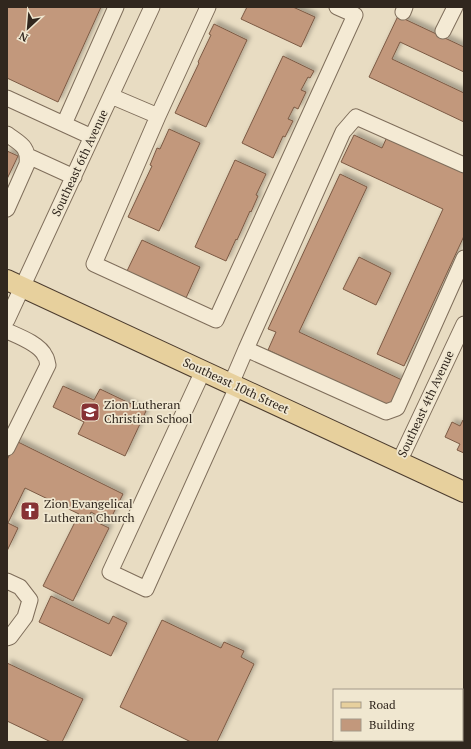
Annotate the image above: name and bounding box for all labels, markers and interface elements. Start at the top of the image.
north arrow [8,8,48,48]
text: N [16,29,30,45]
street label: Southeast 6th Avenue [48,107,111,219]
street label: Southeast 4th Avenue [394,348,457,460]
street label: Southeast 10th Street [181,354,292,417]
place label: Zion Lutheran Christian School [104,397,193,426]
school or university icon: Zion Lutheran Christian School [79,401,101,423]
place label: Zion Evangelical Lutheran Church [44,496,135,525]
church icon: Zion Evangelical Lutheran Church [19,500,41,522]
legend [333,689,463,741]
text: Road [369,697,396,712]
text: Building [369,717,415,732]

